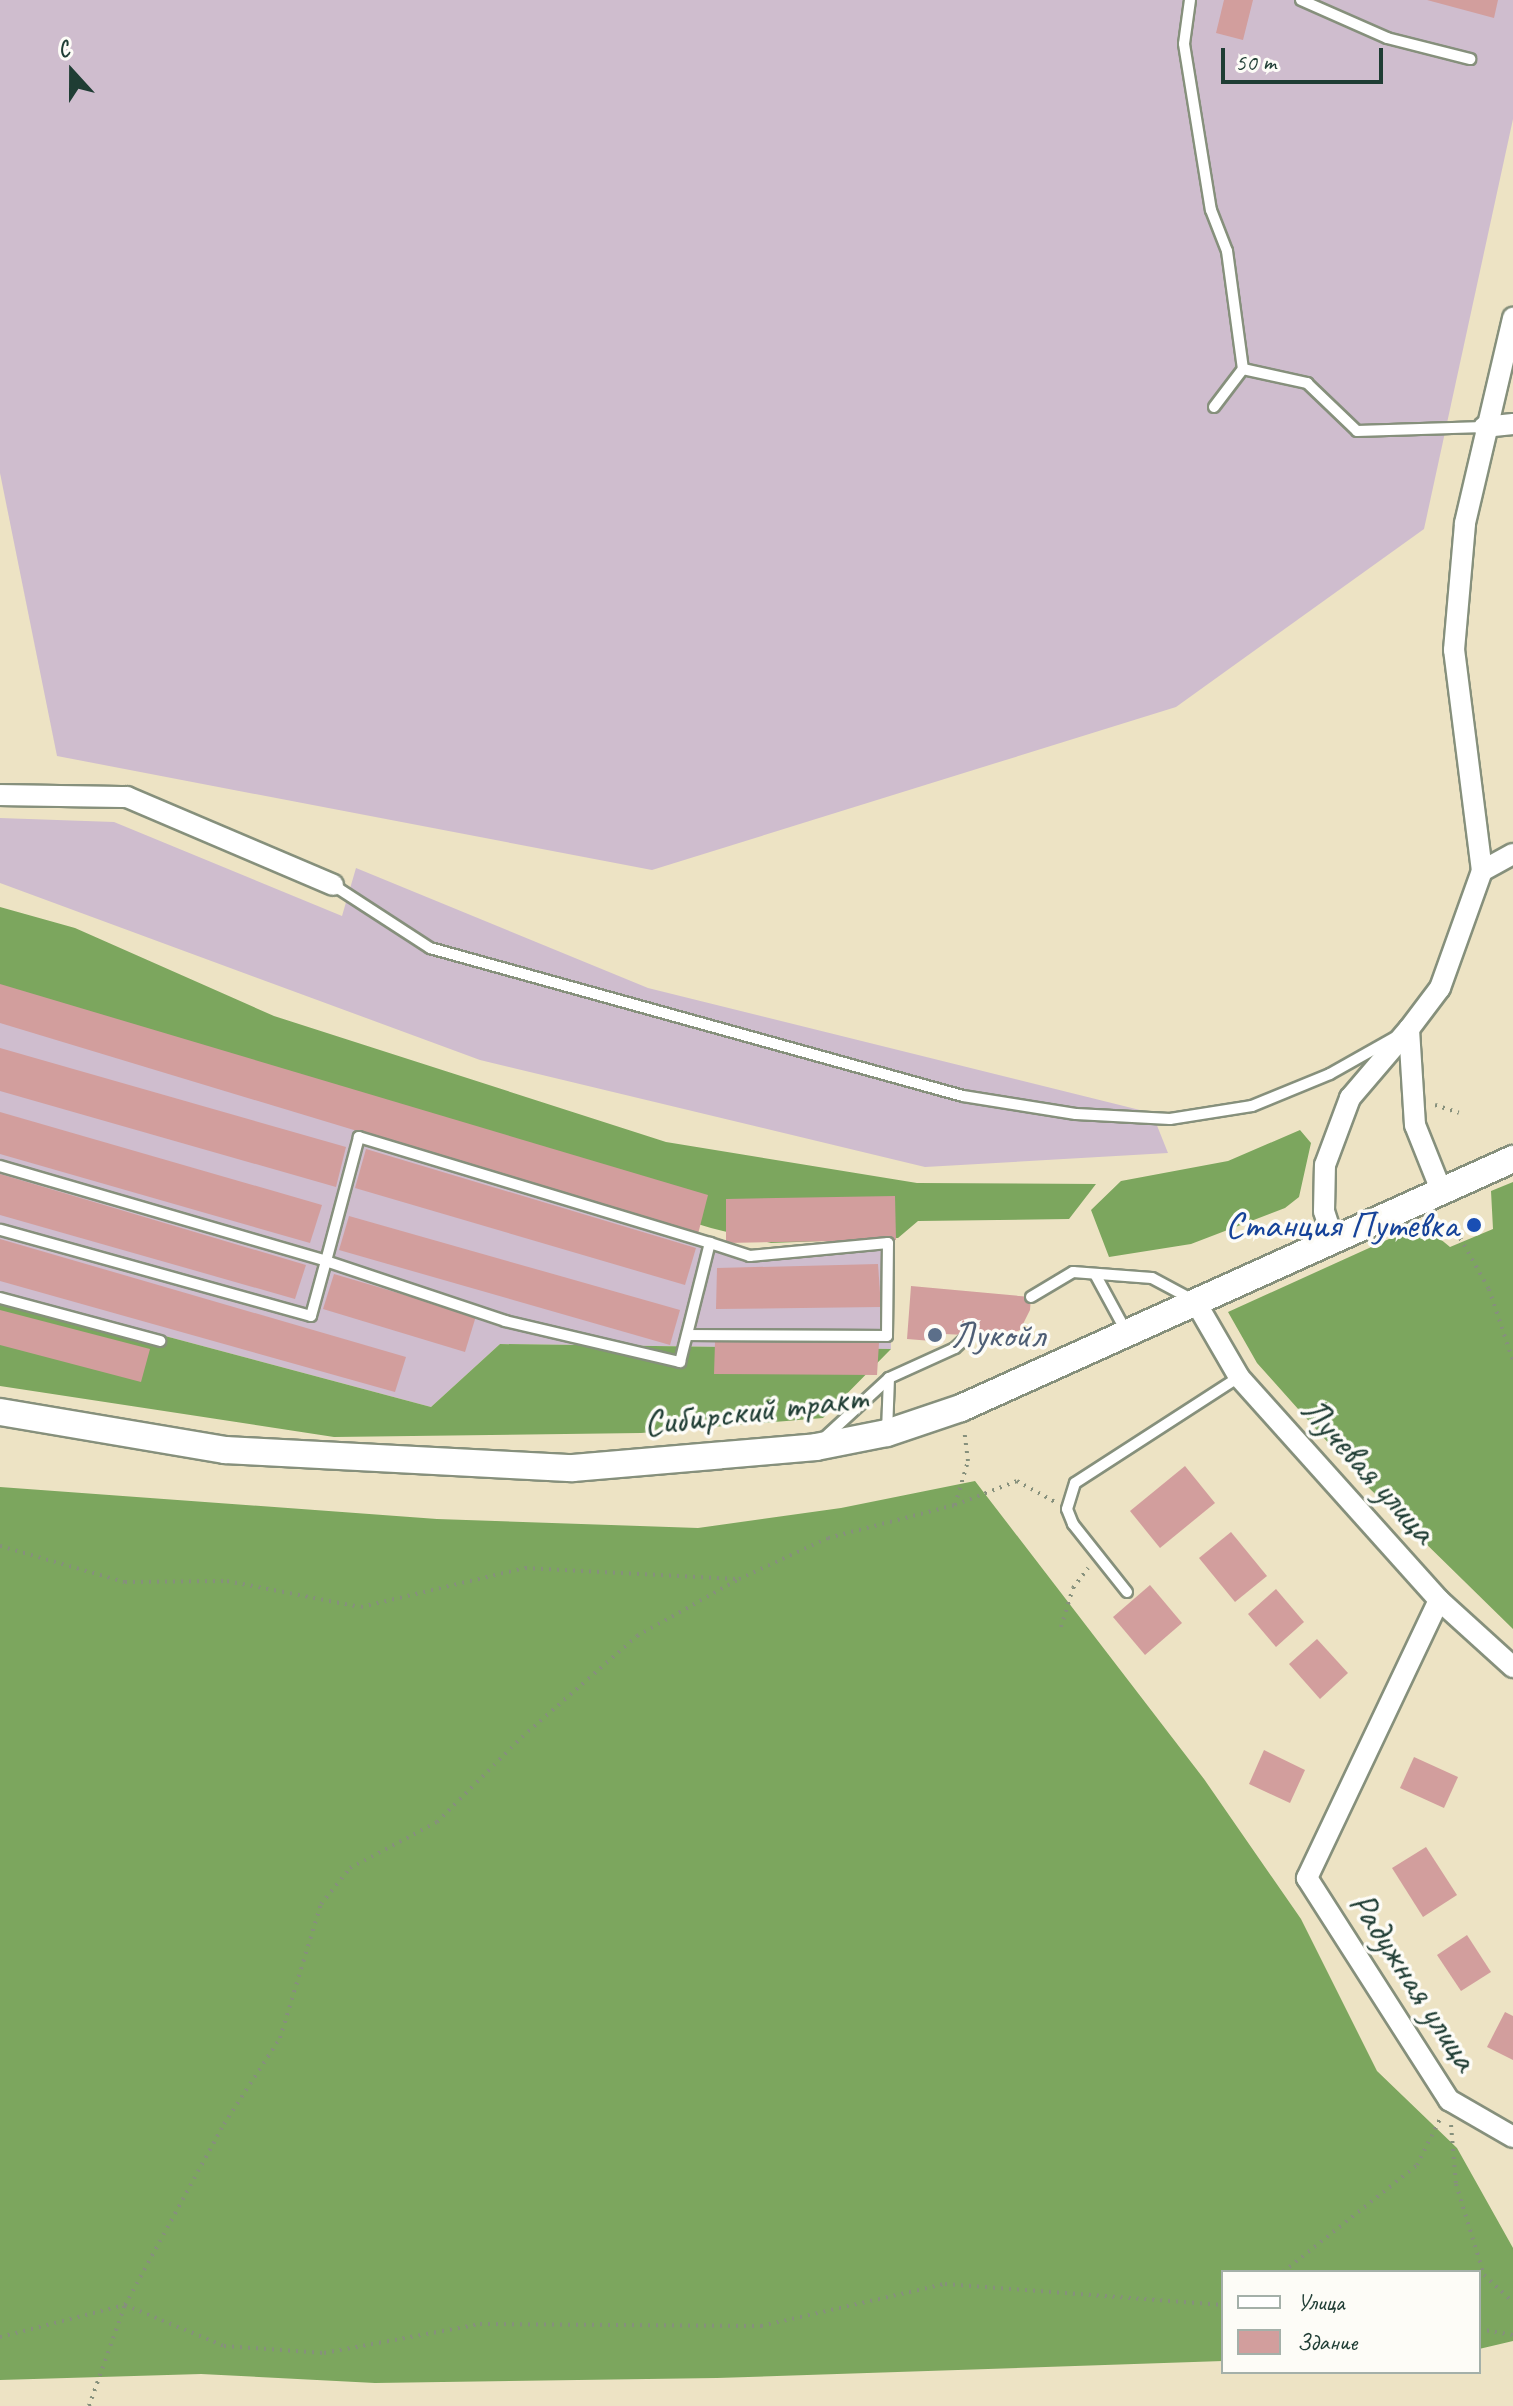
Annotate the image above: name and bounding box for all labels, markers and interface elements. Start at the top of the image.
north arrow [32,32,112,112]
scale bar [1225,32,1387,82]
text: С [53,35,73,65]
text: 50 m [1235,47,1276,77]
place label: Станция Путевка [1225,1202,1458,1248]
marker: Станция Путевка [1465,1216,1483,1234]
place label: Лукойл [951,1312,1045,1358]
marker: Лукойл [926,1326,944,1344]
street label: Сибирский тракт [641,1374,869,1446]
street label: Лучевая улица [1291,1387,1447,1553]
street label: Радужная улица [1339,1882,1489,2080]
legend [1221,2270,1481,2374]
text: Улица [1297,2287,1345,2317]
text: Здание [1297,2327,1357,2357]

